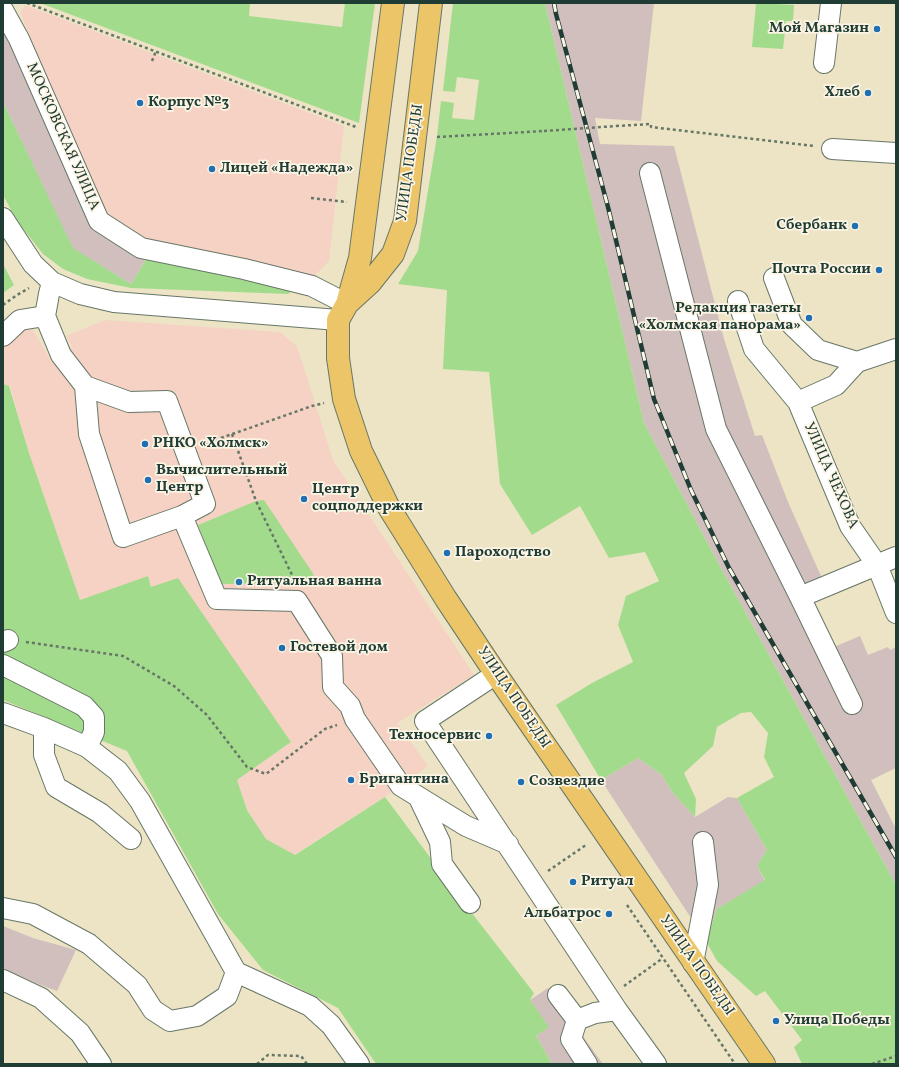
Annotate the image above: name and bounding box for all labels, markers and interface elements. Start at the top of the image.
place label: Мой Магазин [769,20,869,38]
marker: Мой Магазин [872,24,882,34]
street label: МОСКОВСКАЯ УЛИЦА [21,60,103,214]
place label: Хлеб [825,84,860,102]
marker: Хлеб [863,88,873,98]
place label: Корпус №3 [148,94,229,112]
marker: Корпус №3 [135,98,145,108]
street label: УЛИЦА ПОБЕДЫ [394,103,428,223]
place label: Лицей «Надежда» [220,160,353,178]
marker: Лицей «Надежда» [207,164,217,174]
place label: Сбербанк [776,217,847,235]
marker: Сбербанк [850,221,860,231]
place label: Почта России [772,261,871,279]
marker: Почта России [874,265,884,275]
place label: Редакция газеты «Холмская панорама» [638,300,801,335]
marker: Редакция газеты «Холмская панорама» [804,313,814,323]
street label: УЛИЦА ЧЕХОВА [798,420,862,532]
place label: РНКО «Холмск» [153,435,269,453]
marker: РНКО «Холмск» [140,439,150,449]
place label: Вычислительный Центр [156,462,287,497]
marker: Вычислительный Центр [143,475,153,485]
place label: Центр соцподдержки [312,481,423,516]
marker: Центр соцподдержки [299,494,309,504]
place label: Пароходство [455,544,551,562]
marker: Пароходство [442,548,452,558]
place label: Ритуальная ванна [247,573,382,591]
marker: Ритуальная ванна [234,577,244,587]
place label: Гостевой дом [290,639,388,657]
marker: Гостевой дом [277,643,287,653]
street label: УЛИЦА ПОБЕДЫ [472,644,554,752]
place label: Техносервис [389,727,481,745]
marker: Техносервис [484,731,494,741]
place label: Бригантина [359,771,449,789]
place label: Созвездие [529,773,605,791]
marker: Бригантина [346,775,356,785]
marker: Созвездие [516,777,526,787]
place label: Ритуал [581,873,634,891]
marker: Ритуал [568,877,578,887]
place label: Альбатрос [524,905,601,923]
marker: Альбатрос [604,909,614,919]
street label: УЛИЦА ПОБЕДЫ [655,912,737,1020]
place label: Улица Победы [784,1012,890,1030]
marker: Улица Победы [771,1016,781,1026]

